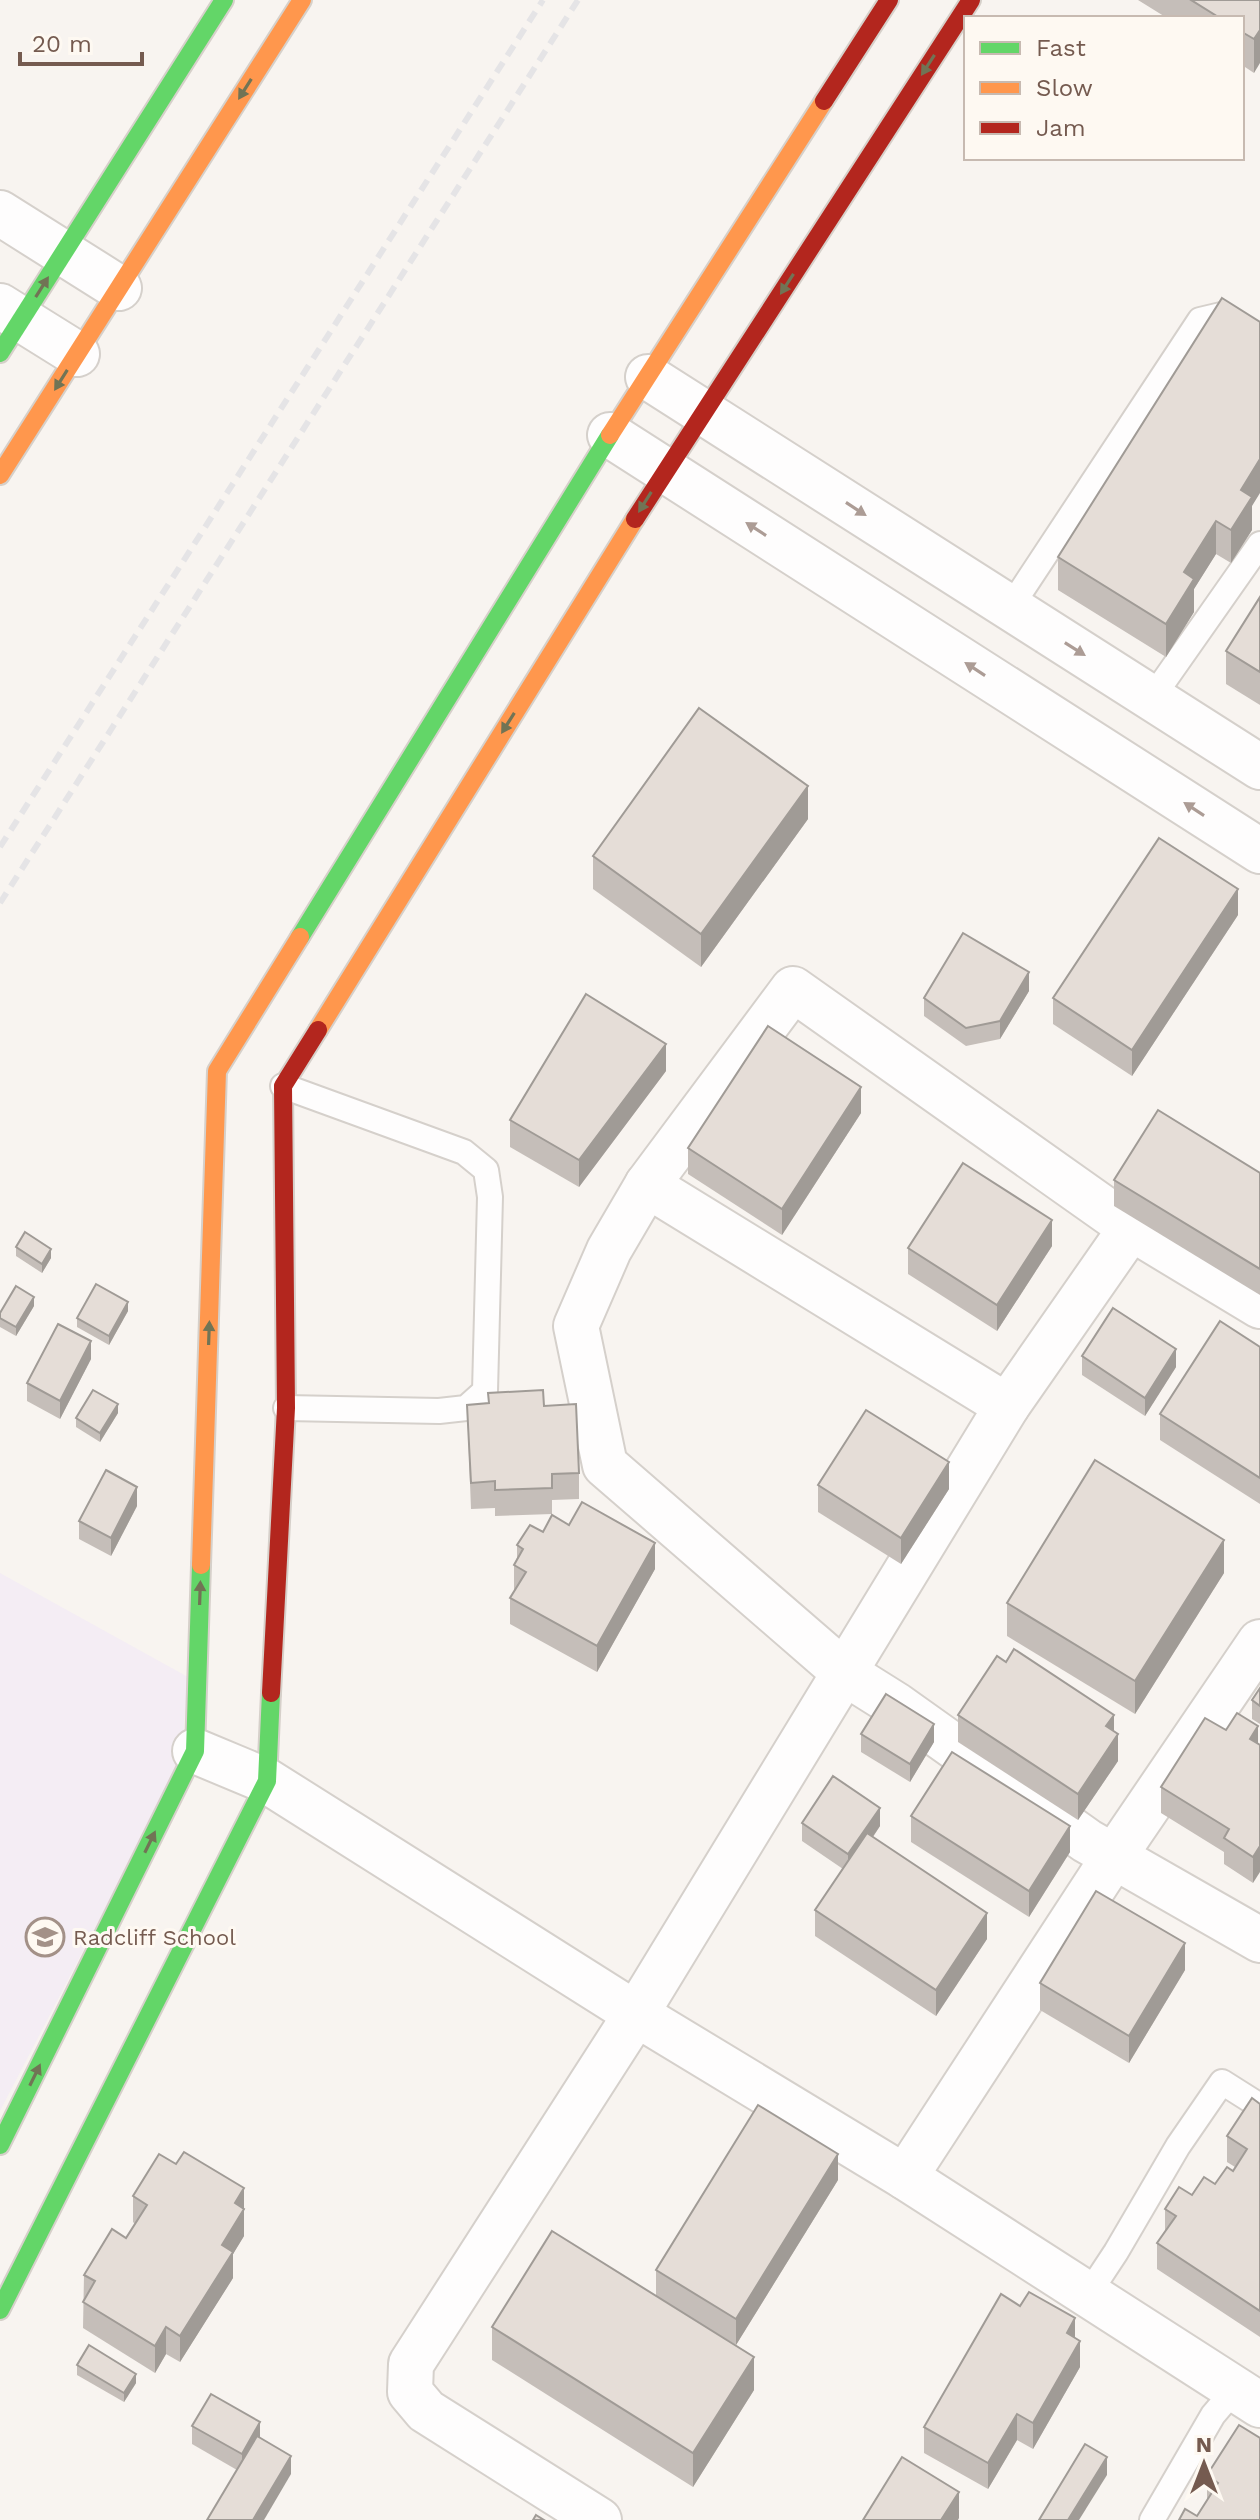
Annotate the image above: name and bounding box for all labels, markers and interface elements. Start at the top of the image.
scale bar [20,16,142,66]
legend [964,16,1244,160]
text: 20 m [32,30,92,58]
text: Fast [1036,34,1086,62]
one-way arrow [921,55,936,76]
text: Slow [1036,74,1093,102]
one-way arrow [237,79,252,100]
text: Jam [1036,114,1086,142]
one-way arrow [781,273,795,295]
one-way arrow [34,276,48,298]
one-way arrow [54,369,68,391]
one-way arrow [639,491,653,513]
one-way arrow [845,502,867,516]
one-way arrow [745,523,767,537]
one-way arrow [1064,642,1086,656]
one-way arrow [964,663,986,677]
one-way arrow [502,712,516,734]
one-way arrow [1183,803,1205,817]
one-way arrow [202,1320,215,1345]
one-way arrow [194,1580,207,1605]
one-way arrow [143,1830,157,1854]
school or university icon: Radcliff School [24,1916,66,1958]
place label: Radcliff School [73,1925,236,1950]
one-way arrow [28,2063,41,2086]
north arrow [1164,2424,1244,2504]
text: N [1196,2432,1212,2457]

